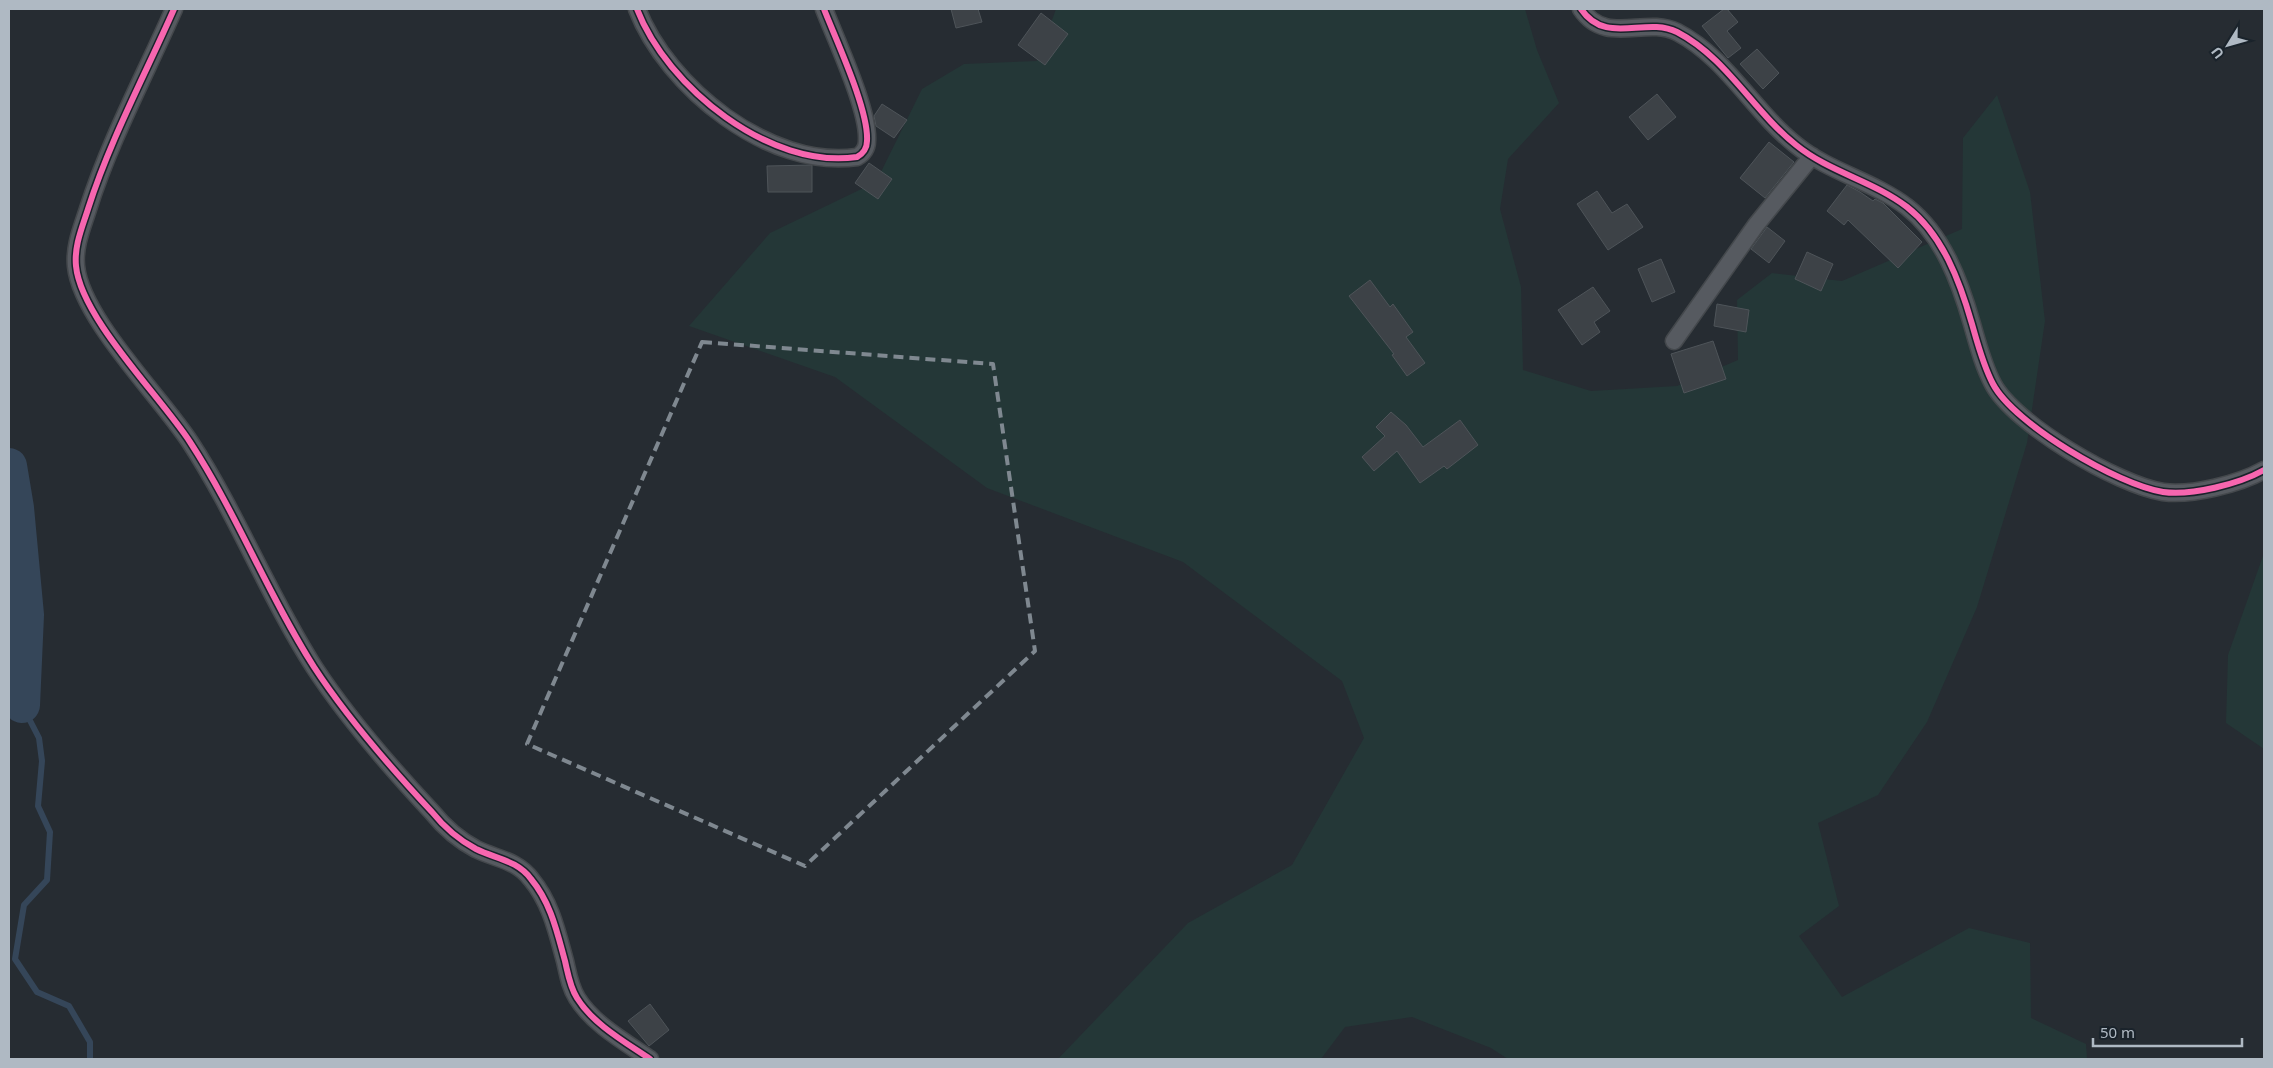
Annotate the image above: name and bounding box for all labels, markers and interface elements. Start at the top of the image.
north arrow [2203,20,2253,70]
text: U [2206,43,2228,63]
scale bar [2093,1016,2242,1048]
text: 50 m [2100,1022,2135,1042]

